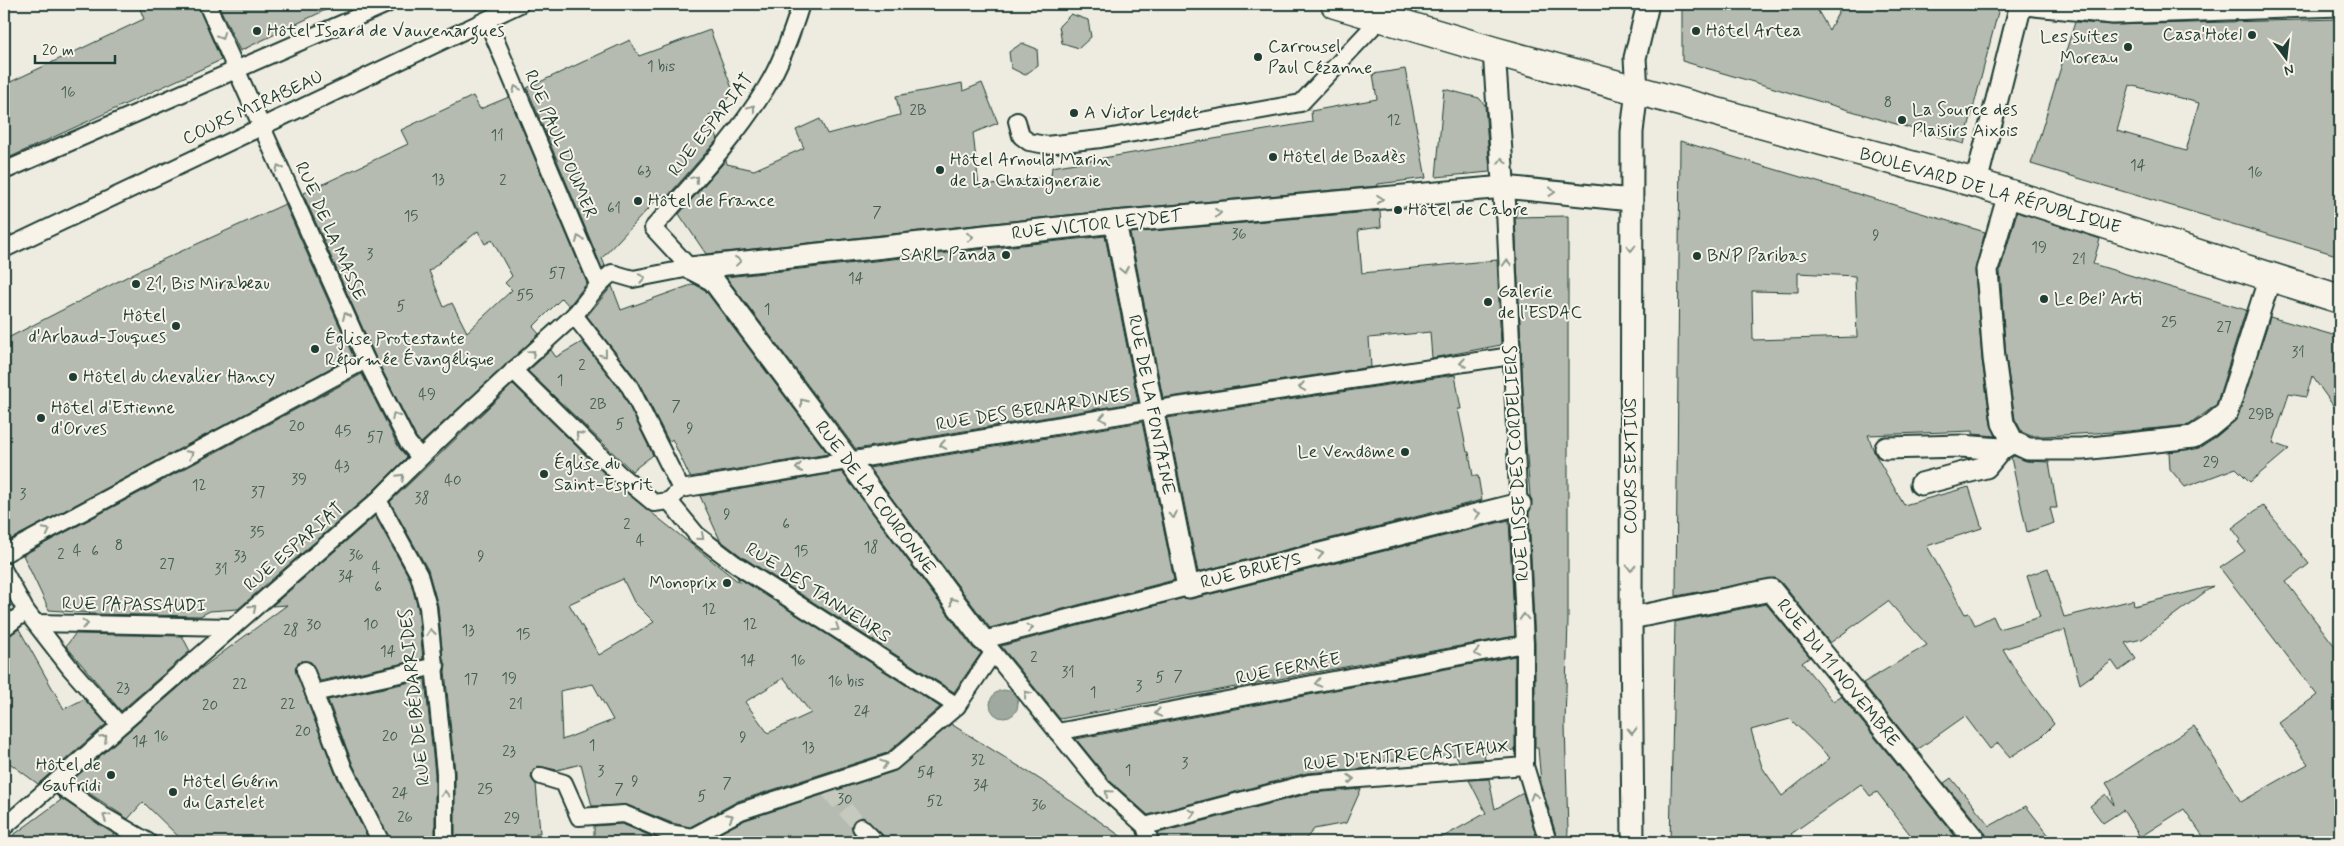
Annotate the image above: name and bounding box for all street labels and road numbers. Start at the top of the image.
street label: COURS MIRABEAU [179,65,327,151]
street label: RUE PAUL DOUMER [518,66,602,222]
street label: RUE ESPARIAT [663,68,759,182]
street label: BOULEVARD DE LA RÉPUBLIQUE [1857,142,2123,240]
street label: RUE DE LA MASSE [289,158,371,304]
street label: RUE VICTOR LEYDET [1010,204,1184,246]
street label: RUE DE LA FONTAINE [1122,313,1180,497]
street label: RUE LISSE DES CORDELIERS [1499,344,1535,582]
street label: RUE DES BERNARDINES [934,383,1132,437]
street label: COURS SEXTIUS [1619,398,1643,534]
street label: RUE DE LA COURONNE [809,416,941,580]
street label: RUE ESPARIAT [239,497,349,597]
street label: RUE DES TANNEURS [741,537,895,649]
street label: RUE BRUEYS [1198,547,1304,595]
street label: RUE PAPASSAUDI [62,592,206,618]
street label: RUE DU 11 NOVEMBRE [1771,594,1905,752]
street label: RUE DE BÉDARRIDES [394,607,436,787]
street label: RUE FERMÉE [1234,647,1342,691]
street label: RUE D'ENTRECASTEAUX [1302,735,1510,777]

